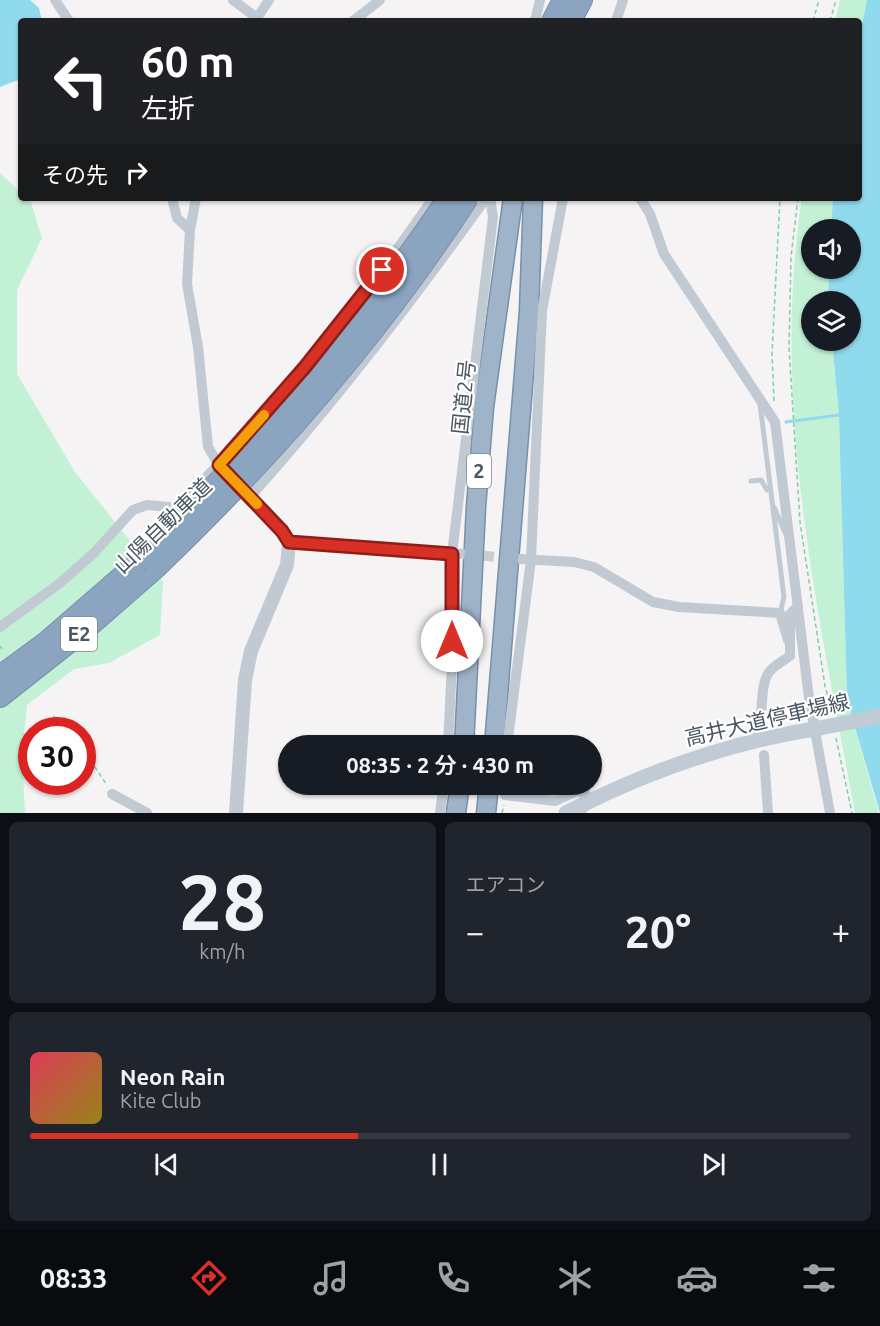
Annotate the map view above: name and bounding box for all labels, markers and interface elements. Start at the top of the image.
text: 60 m [141,38,235,85]
icon: left [42,42,120,120]
text: 左折 [141,93,195,123]
icon: right [120,156,153,189]
text: その先 [42,162,108,187]
map controls [801,219,861,351]
button: sound [801,219,861,279]
pin [356,244,407,295]
icon: arrive [365,253,398,286]
button: layers [801,291,861,351]
street label: 国道2号 [447,358,479,435]
road number: 2 [467,454,491,488]
street label: 山陽自動車道 [109,473,216,578]
position arrow [420,609,484,673]
road number: E2 [61,617,97,651]
street label: 高井大道停車場線 [682,688,851,750]
speed limit sign: 30 [18,717,96,795]
text: 08:35 · 2 分 · 430 m [346,752,534,777]
text: 28 [178,857,266,945]
text: エアコン [466,873,546,896]
text: 20° [624,906,691,957]
text: − [466,913,484,950]
text: + [831,913,850,950]
text: km/h [199,940,245,963]
text: Neon Rain [120,1064,225,1089]
text: Kite Club [120,1089,202,1112]
icon: previous [150,1148,183,1181]
icon: pause [423,1148,456,1181]
icon: next [697,1148,730,1181]
icon: directions [188,1257,230,1299]
icon: music [310,1257,352,1299]
icon: phone [432,1257,474,1299]
icon: climate [554,1257,596,1299]
icon: car [676,1257,718,1299]
icon: filters [798,1257,840,1299]
text: 08:33 [40,1263,108,1293]

